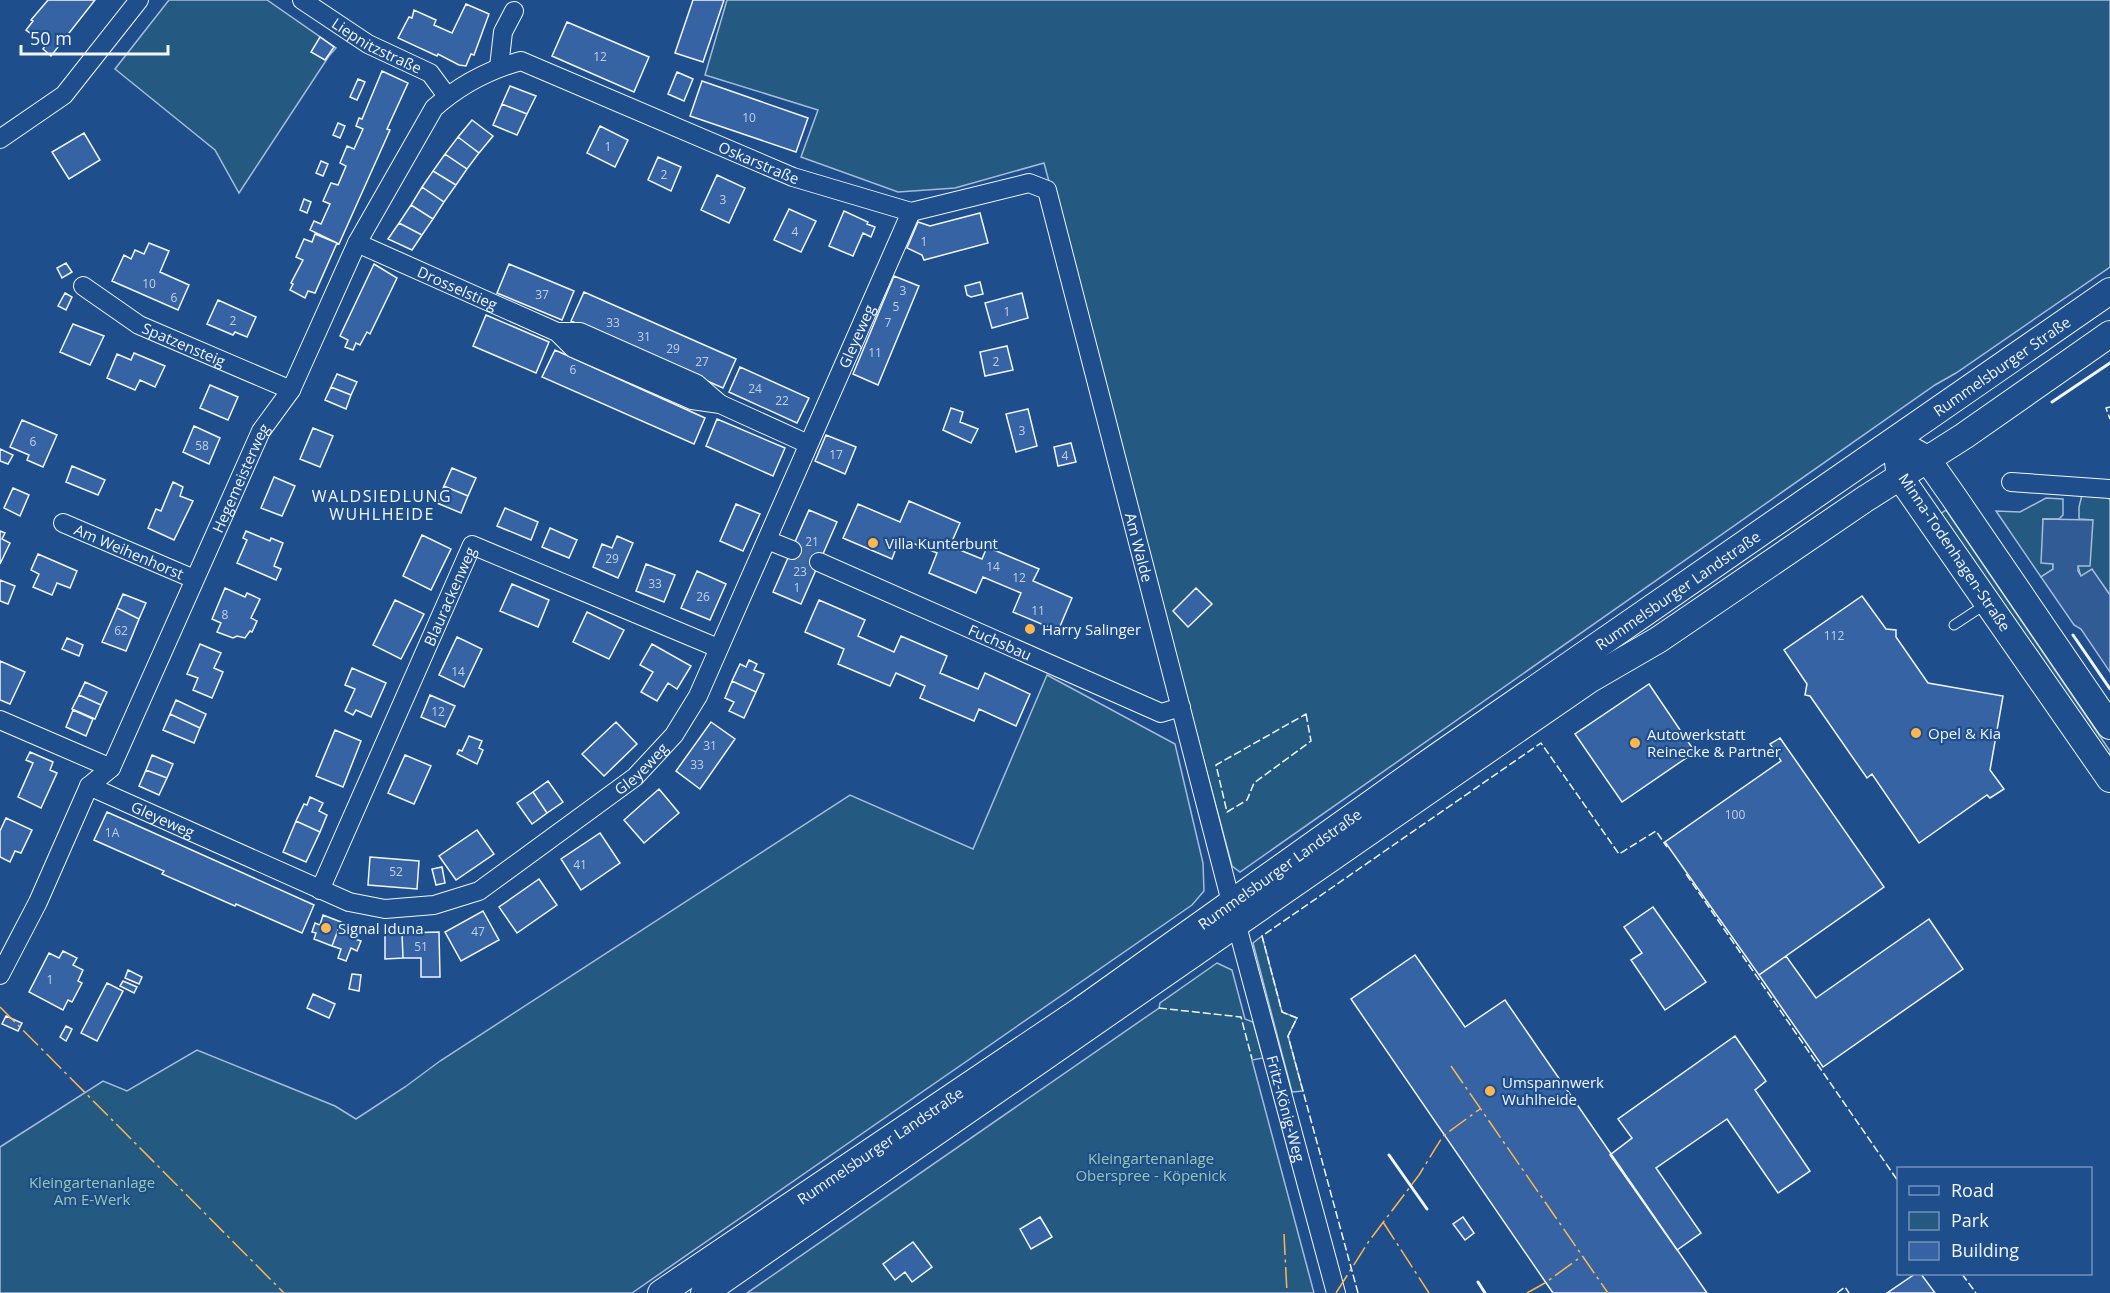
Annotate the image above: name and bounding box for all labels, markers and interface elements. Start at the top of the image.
street label: Liepnitzstraße [328,13,425,78]
scale bar [21,18,168,56]
text: 50 m [30,26,72,50]
house number: 12 [593,48,607,65]
house number: 10 [742,109,756,126]
street label: Oskarstraße [715,136,801,188]
house number: 1 [605,138,611,155]
house number: 2 [661,166,668,183]
house number: 3 [720,191,727,208]
house number: 4 [792,223,799,240]
house number: 1 [921,233,927,250]
street label: Drosselstieg [414,261,501,314]
house number: 10 [142,275,156,292]
house number: 3 [900,282,907,299]
house number: 37 [535,286,549,303]
house number: 6 [171,289,178,306]
house number: 5 [893,298,900,315]
street label: Gleyeweg [834,301,879,371]
house number: 1 [1004,303,1010,320]
street label: Rummelsburger Straße [1929,311,2074,420]
house number: 2 [230,312,237,329]
house number: 33 [606,314,620,331]
house number: 7 [885,314,892,331]
street label: Spatzensteig [139,318,229,371]
house number: 31 [637,328,651,345]
house number: 29 [666,340,680,357]
house number: 11 [868,344,882,361]
house number: 27 [695,353,709,370]
house number: 2 [993,353,1000,370]
house number: 6 [570,361,577,378]
house number: 24 [748,380,762,397]
house number: 22 [775,392,789,409]
street label: Hegemeisterweg [207,419,273,536]
house number: 3 [1019,422,1026,439]
house number: 6 [30,433,37,450]
house number: 58 [195,437,209,454]
house number: 17 [829,446,843,463]
house number: 4 [1062,447,1069,464]
street label: Minna-Todenhagen-Straße [1894,469,2016,635]
district label: WALDSIEDLUNG WUHLHEIDE [312,485,452,525]
street label: Am Walde [1121,510,1158,584]
street label: Am Weihenhorst [71,519,187,584]
street label: Rummelsburger Landstraße [1591,526,1764,654]
house number: 21 [805,533,819,550]
place label: Villa Kunterbunt [885,533,998,553]
marker: Villa Kunterbunt [866,536,880,550]
street label: Blaurackenweg [419,543,480,649]
house number: 29 [605,550,619,567]
house number: 14 [986,558,1000,575]
house number: 23 [793,563,807,580]
house number: 12 [1012,569,1026,586]
house number: 33 [648,575,662,592]
house number: 1 [794,579,800,596]
house number: 26 [696,588,710,605]
house number: 11 [1031,602,1045,619]
house number: 8 [222,606,229,623]
street label: Fuchsbau [965,619,1035,665]
place label: Harry Salinger [1042,619,1141,639]
house number: 62 [114,622,128,639]
marker: Harry Salinger [1023,622,1037,636]
house number: 112 [1824,627,1844,644]
house number: 14 [451,663,465,680]
house number: 12 [431,703,445,720]
place label: Opel & Kia [1928,723,2001,743]
place label: Autowerkstatt Reinecke & Partner [1647,724,1781,761]
marker: Opel & Kia [1909,726,1923,740]
marker: Autowerkstatt Reinecke & Partner [1628,736,1642,750]
house number: 31 [703,737,717,754]
street label: Gleyeweg [610,738,672,799]
house number: 33 [690,756,704,773]
street label: Gleyeweg [128,796,198,842]
street label: Rummelsburger Landstraße [1194,804,1365,934]
house number: 100 [1725,806,1745,823]
house number: 1A [105,824,120,841]
house number: 41 [573,856,587,873]
house number: 52 [389,863,403,880]
place label: Signal Iduna [338,918,423,938]
marker: Signal Iduna [319,921,333,935]
house number: 47 [471,923,485,940]
house number: 51 [414,938,428,955]
house number: 1 [47,971,53,988]
street label: Fritz-König-Weg [1262,1053,1310,1164]
place label: Umspannwerk Wuhlheide [1502,1072,1604,1109]
street label: Rummelsburger Landstraße [793,1082,967,1209]
marker: Umspannwerk Wuhlheide [1483,1084,1497,1098]
park label: Kleingartenanlage Oberspree - Köpenick [1075,1148,1227,1185]
legend [1897,1167,2092,1275]
park label: Kleingartenanlage Am E-Werk [29,1172,155,1209]
text: Road [1951,1178,1994,1202]
text: Park [1951,1208,1989,1232]
text: Building [1951,1238,2019,1262]

